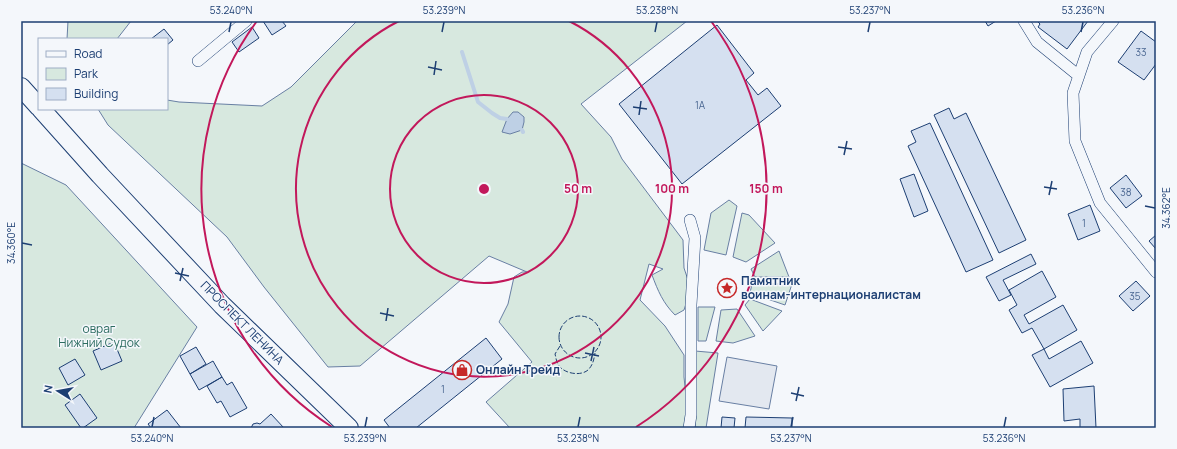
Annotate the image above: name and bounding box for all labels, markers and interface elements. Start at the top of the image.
text: 53.240°N [210,3,252,17]
text: 53.239°N [423,3,465,17]
text: 53.238°N [636,3,678,17]
text: 53.237°N [849,3,891,17]
text: 53.236°N [1062,3,1104,17]
legend [38,38,168,110]
text: Road [74,45,102,62]
house number: 33 [1135,45,1147,59]
text: Park [74,65,99,82]
text: Building [74,85,118,102]
house number: 1А [695,98,706,112]
text: 50 m [564,180,592,197]
text: 100 m [655,180,689,197]
text: 150 m [749,180,783,197]
centre of rings [477,182,491,196]
house number: 38 [1120,185,1132,199]
text: 34.362°E [1159,187,1173,229]
house number: 1 [1082,216,1086,230]
text: 34.360°E [4,222,18,264]
place label: Памятник воинам-интернационалистам [741,272,921,303]
street label: ПРОСПЕКТ ЛЕНИНА [197,277,288,368]
place icon: Памятник воинам-интернационалистам [716,277,738,299]
house number: 35 [1129,289,1141,303]
park label: овраг Нижний Судок [58,320,141,351]
shop icon: Онлайн Трейд [451,359,473,381]
place label: Онлайн Трейд [476,361,560,378]
north arrow [38,371,78,411]
house number: 1 [441,382,445,396]
text: N [40,384,56,394]
text: 53.240°N [131,431,173,445]
text: 53.239°N [344,431,386,445]
text: 53.238°N [557,431,599,445]
text: 53.237°N [770,431,812,445]
text: 53.236°N [983,431,1025,445]

